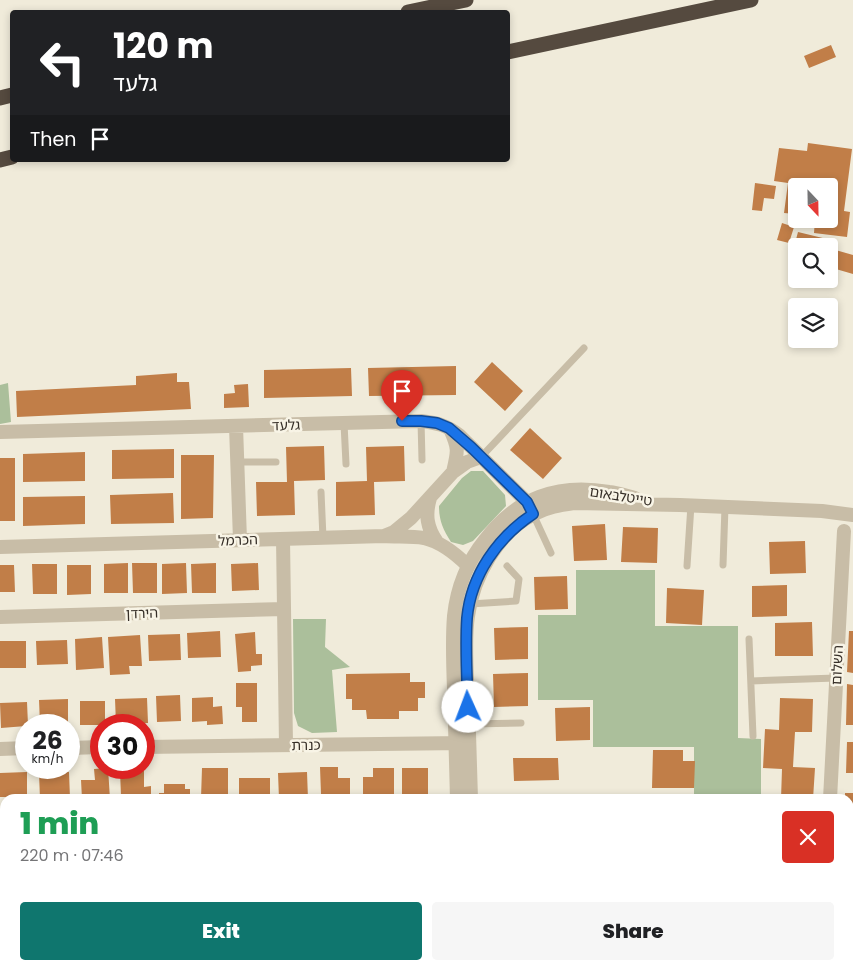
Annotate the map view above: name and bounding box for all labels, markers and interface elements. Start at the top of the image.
text: 120 m [113,21,213,70]
icon: left [30,30,95,95]
text: גלעד [113,68,157,99]
icon: arrive [86,125,114,153]
text: Then [30,126,76,153]
north arrow [788,178,838,228]
map controls [788,178,838,348]
button: search [788,238,838,288]
button: layers [788,298,838,348]
pin [381,370,423,421]
icon: arrive [388,377,416,405]
street label: גלעד [272,415,300,435]
street label: טייטלבאום [588,481,654,511]
street label: הכרמל [218,529,258,551]
street label: הירדן [126,602,158,624]
street label: השלום [826,645,848,685]
position arrow [441,680,493,732]
speed limit sign: 30 [90,714,155,779]
text: 26 [32,723,63,758]
street label: כנרת [291,735,321,755]
text: km/h [32,750,63,767]
text: 1 min [20,802,99,845]
button: close [782,811,834,863]
text: 220 m · 07:46 [20,844,124,867]
button: Exit [20,902,422,960]
button: Share [432,902,834,960]

